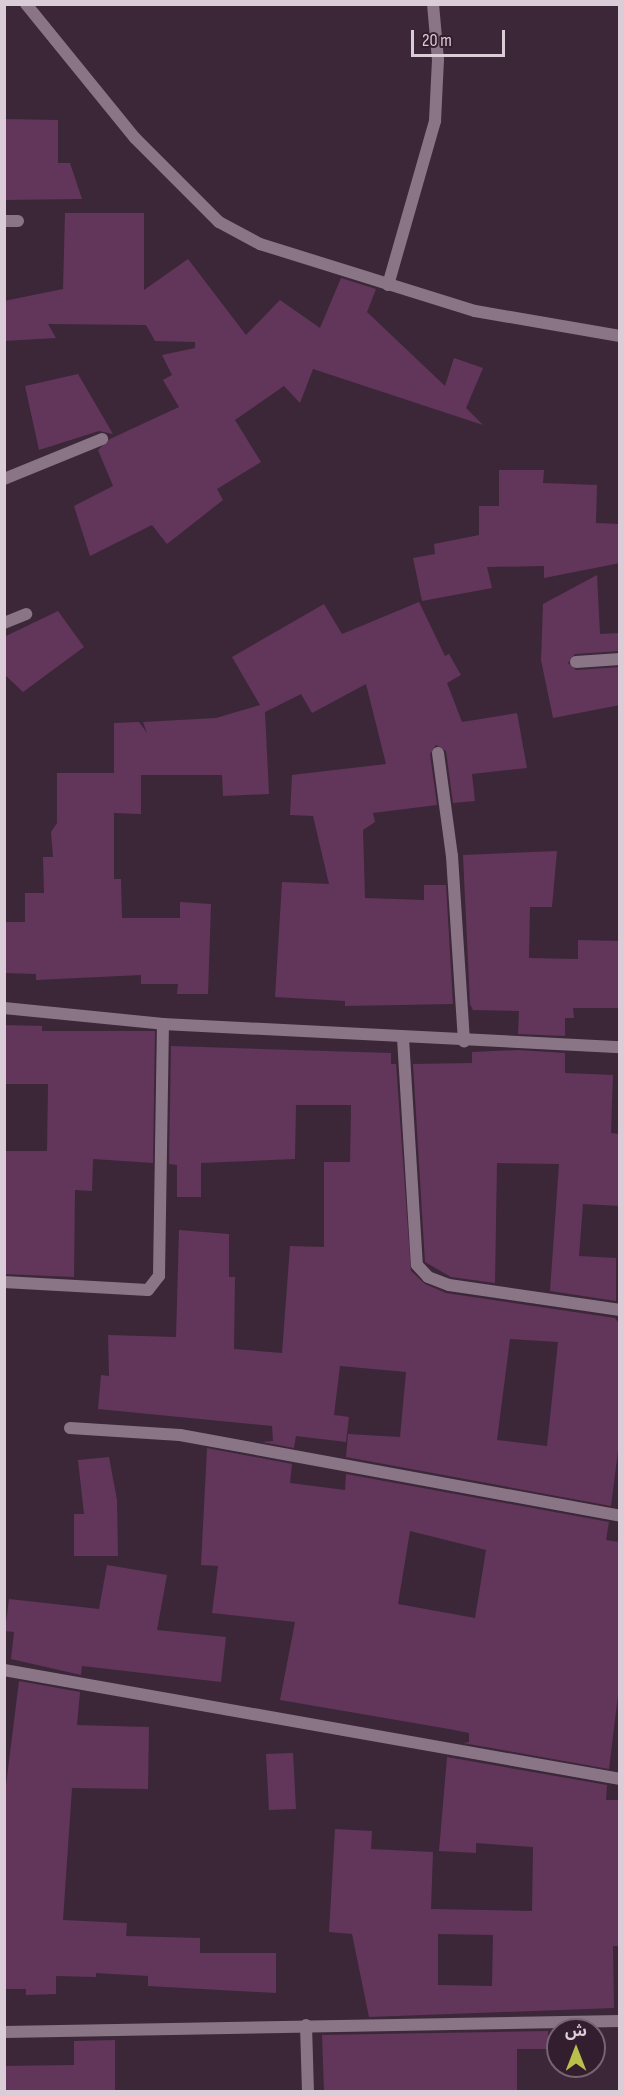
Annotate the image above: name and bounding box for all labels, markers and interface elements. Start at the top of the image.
scale bar [414,18,508,56]
text: 20 m [422,30,452,51]
north arrow [546,2018,606,2078]
text: ش [565,2022,587,2041]

